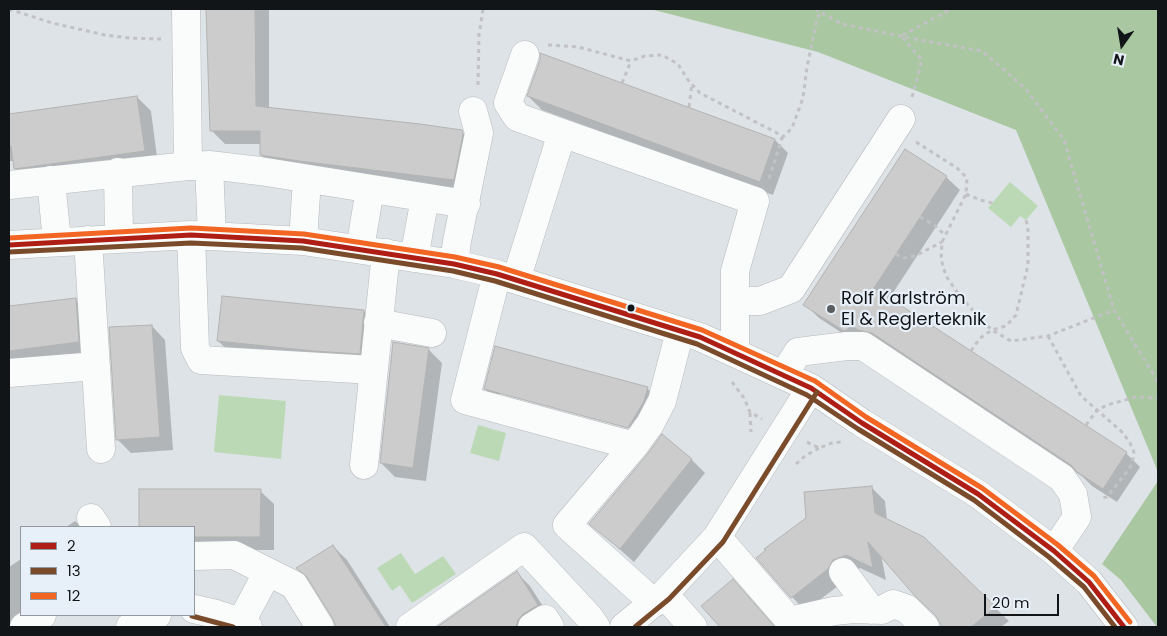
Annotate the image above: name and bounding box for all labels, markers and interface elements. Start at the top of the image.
north arrow [1097,20,1147,70]
text: N [1111,49,1126,71]
place label: Rolf Karlström El & Reglerteknik [841,288,986,330]
unlabelled marker [626,303,636,313]
marker: Rolf Karlström El & Reglerteknik [825,303,837,315]
legend [20,526,195,616]
text: 2 [67,535,76,556]
text: 13 [67,560,81,581]
scale bar [987,584,1062,616]
text: 12 [67,585,80,606]
text: 20 m [992,592,1030,613]

